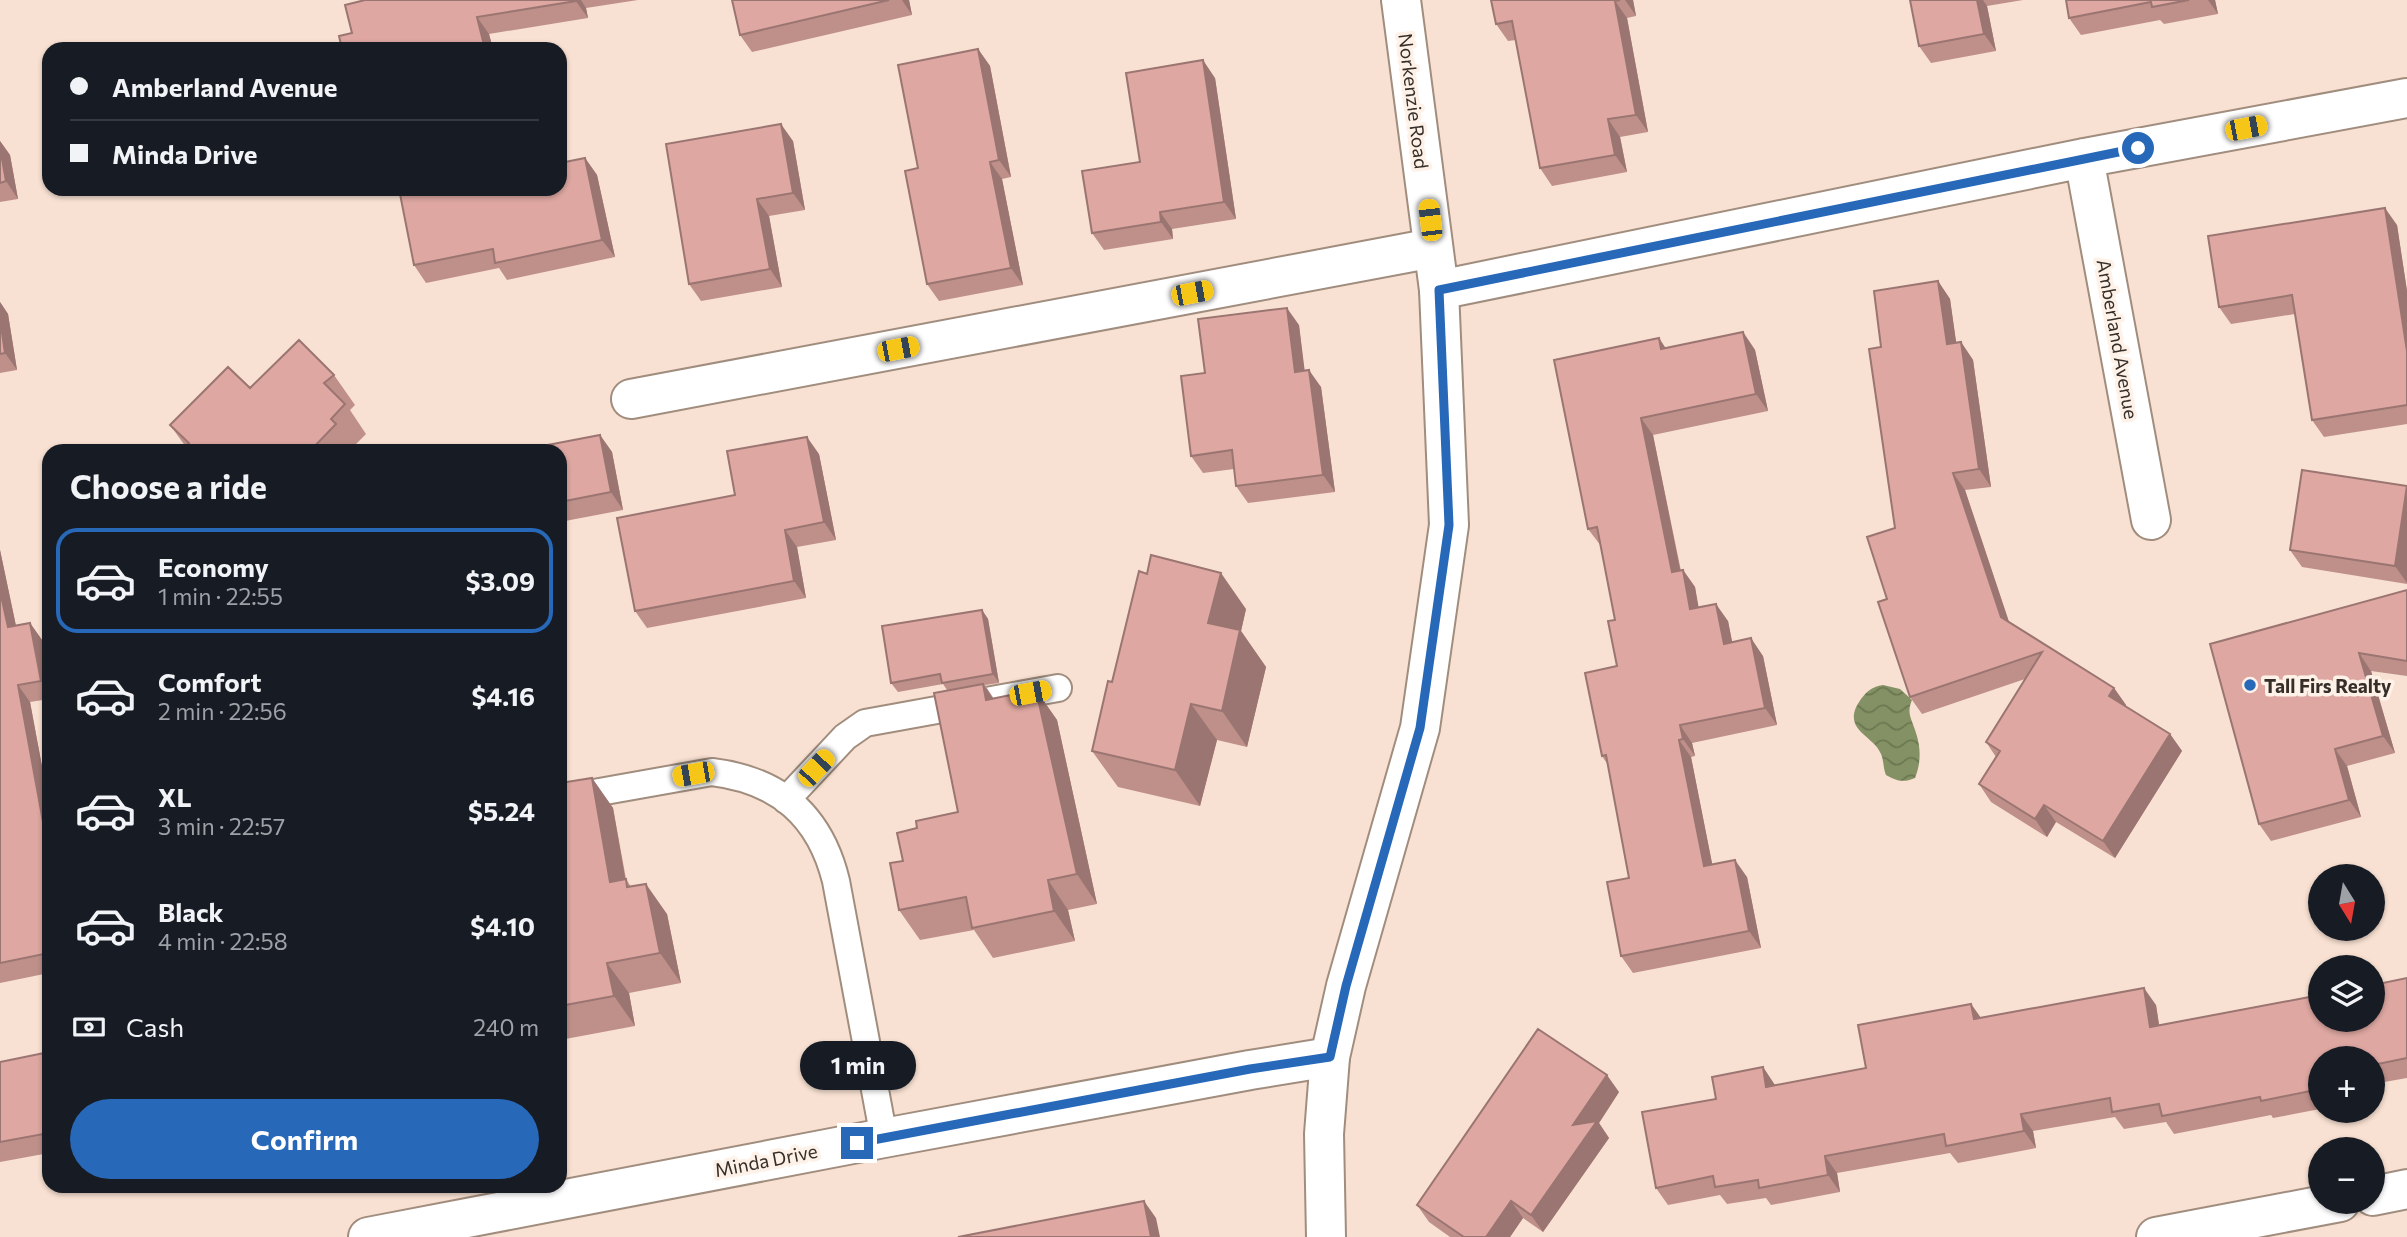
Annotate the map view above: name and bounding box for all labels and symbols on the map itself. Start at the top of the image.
street label: Norkenzie Road [1394,32,1434,170]
car [2224,114,2269,142]
route start [2122,132,2154,164]
car [1418,198,1443,242]
street label: Amberland Avenue [2093,257,2143,421]
car [1170,279,1215,307]
car [876,335,921,363]
place label: Tall Firs Realty [2264,674,2392,697]
marker: Tall Firs Realty [2242,677,2258,693]
car [1008,679,1053,707]
car [794,745,839,791]
car [671,760,716,788]
north arrow [2308,864,2385,942]
callout: 1 min [799,1042,915,1090]
route end [841,1127,873,1159]
street label: Minda Drive [713,1139,819,1181]

